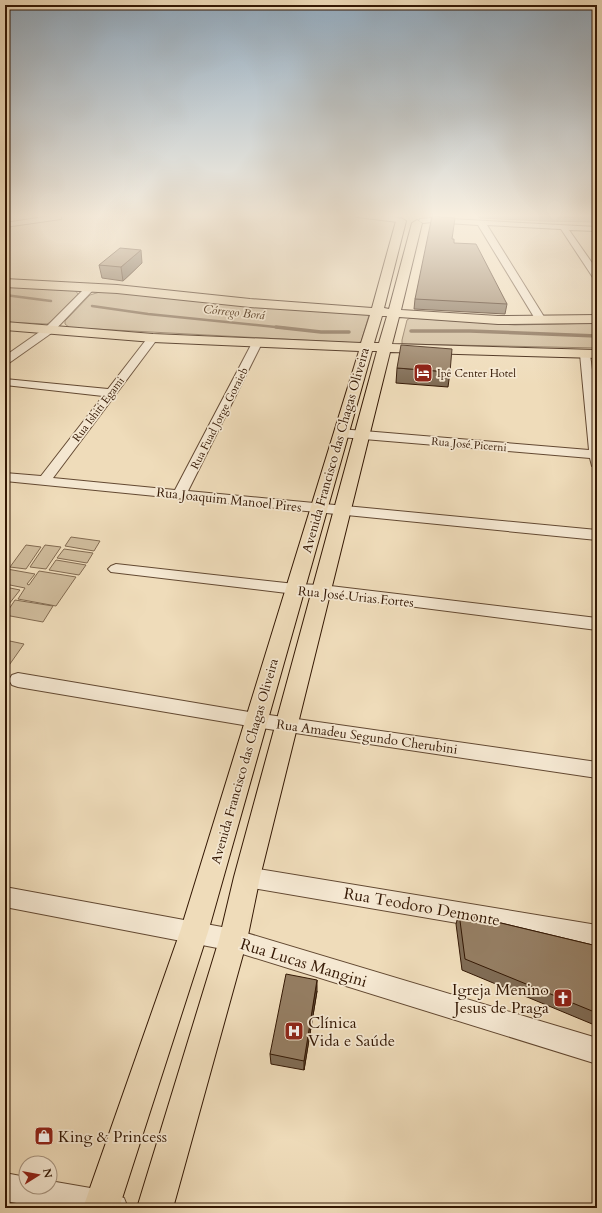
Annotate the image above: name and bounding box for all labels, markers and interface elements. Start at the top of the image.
water label: Córrego Borá [203,301,266,323]
street label: Avenida Francisco das Chagas Oliveira [298,345,374,555]
hotel icon: Ipê Center Hotel [412,362,434,384]
street label: Rua Fuad Jorge Goraieb [187,365,252,472]
place label: Ipê Center Hotel [437,366,516,381]
street label: Rua Ishiti Egami [69,374,128,445]
street label: Rua José Picerni [431,434,507,455]
street label: Rua Joaquim Manoel Pires [155,483,302,517]
street label: Rua José Urias Fortes [297,582,415,612]
street label: Avenida Francisco das Chagas Oliveira [207,656,283,866]
street label: Rua Amadeu Segundo Cherubini [275,715,459,759]
street label: Rua Teodoro Demonte [342,882,502,932]
street label: Rua Lucas Mangini [238,933,370,993]
place label: Igreja Menino Jesus de Praga [452,979,549,1019]
church icon: Igreja Menino Jesus de Praga [552,987,574,1009]
place label: Clínica Vida e Saúde [308,1012,395,1052]
hospital icon: Clínica Vida e Saúde [283,1020,305,1042]
shop icon: King & Princess [33,1125,55,1147]
place label: King & Princess [58,1126,167,1148]
north arrow [18,1155,58,1195]
text: N [39,1167,56,1180]

